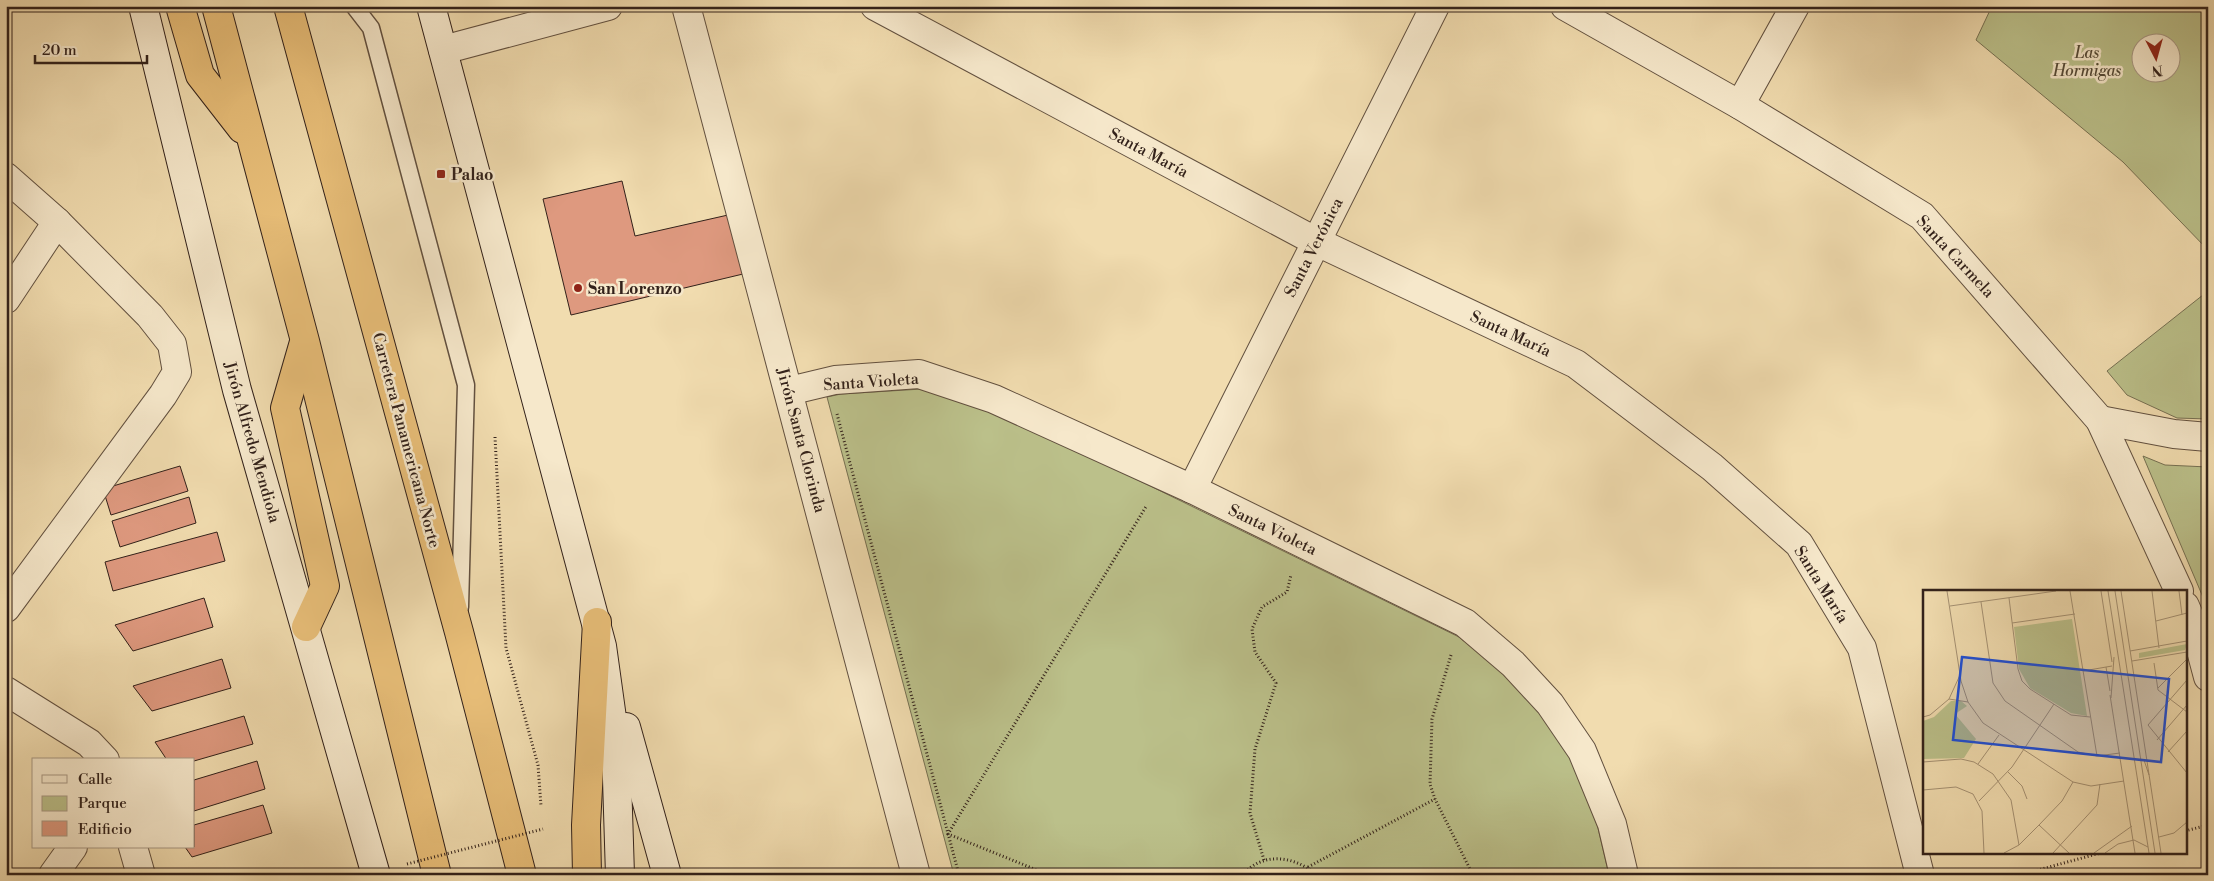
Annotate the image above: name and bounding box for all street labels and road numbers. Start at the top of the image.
street label: Santa María [1105,124,1192,183]
street label: Santa Verónica [1280,194,1348,301]
street label: Santa Carmela [1912,211,1999,303]
street label: Santa María [1467,306,1555,362]
street label: Carretera Panamericana Norte [368,330,444,550]
street label: Jirón Alfredo Mendiola [219,358,285,526]
street label: Jirón Santa Clorinda [772,365,830,516]
street label: Santa Violeta [823,369,920,395]
street label: Santa Violeta [1225,500,1321,560]
street label: Santa María [1790,542,1853,627]

